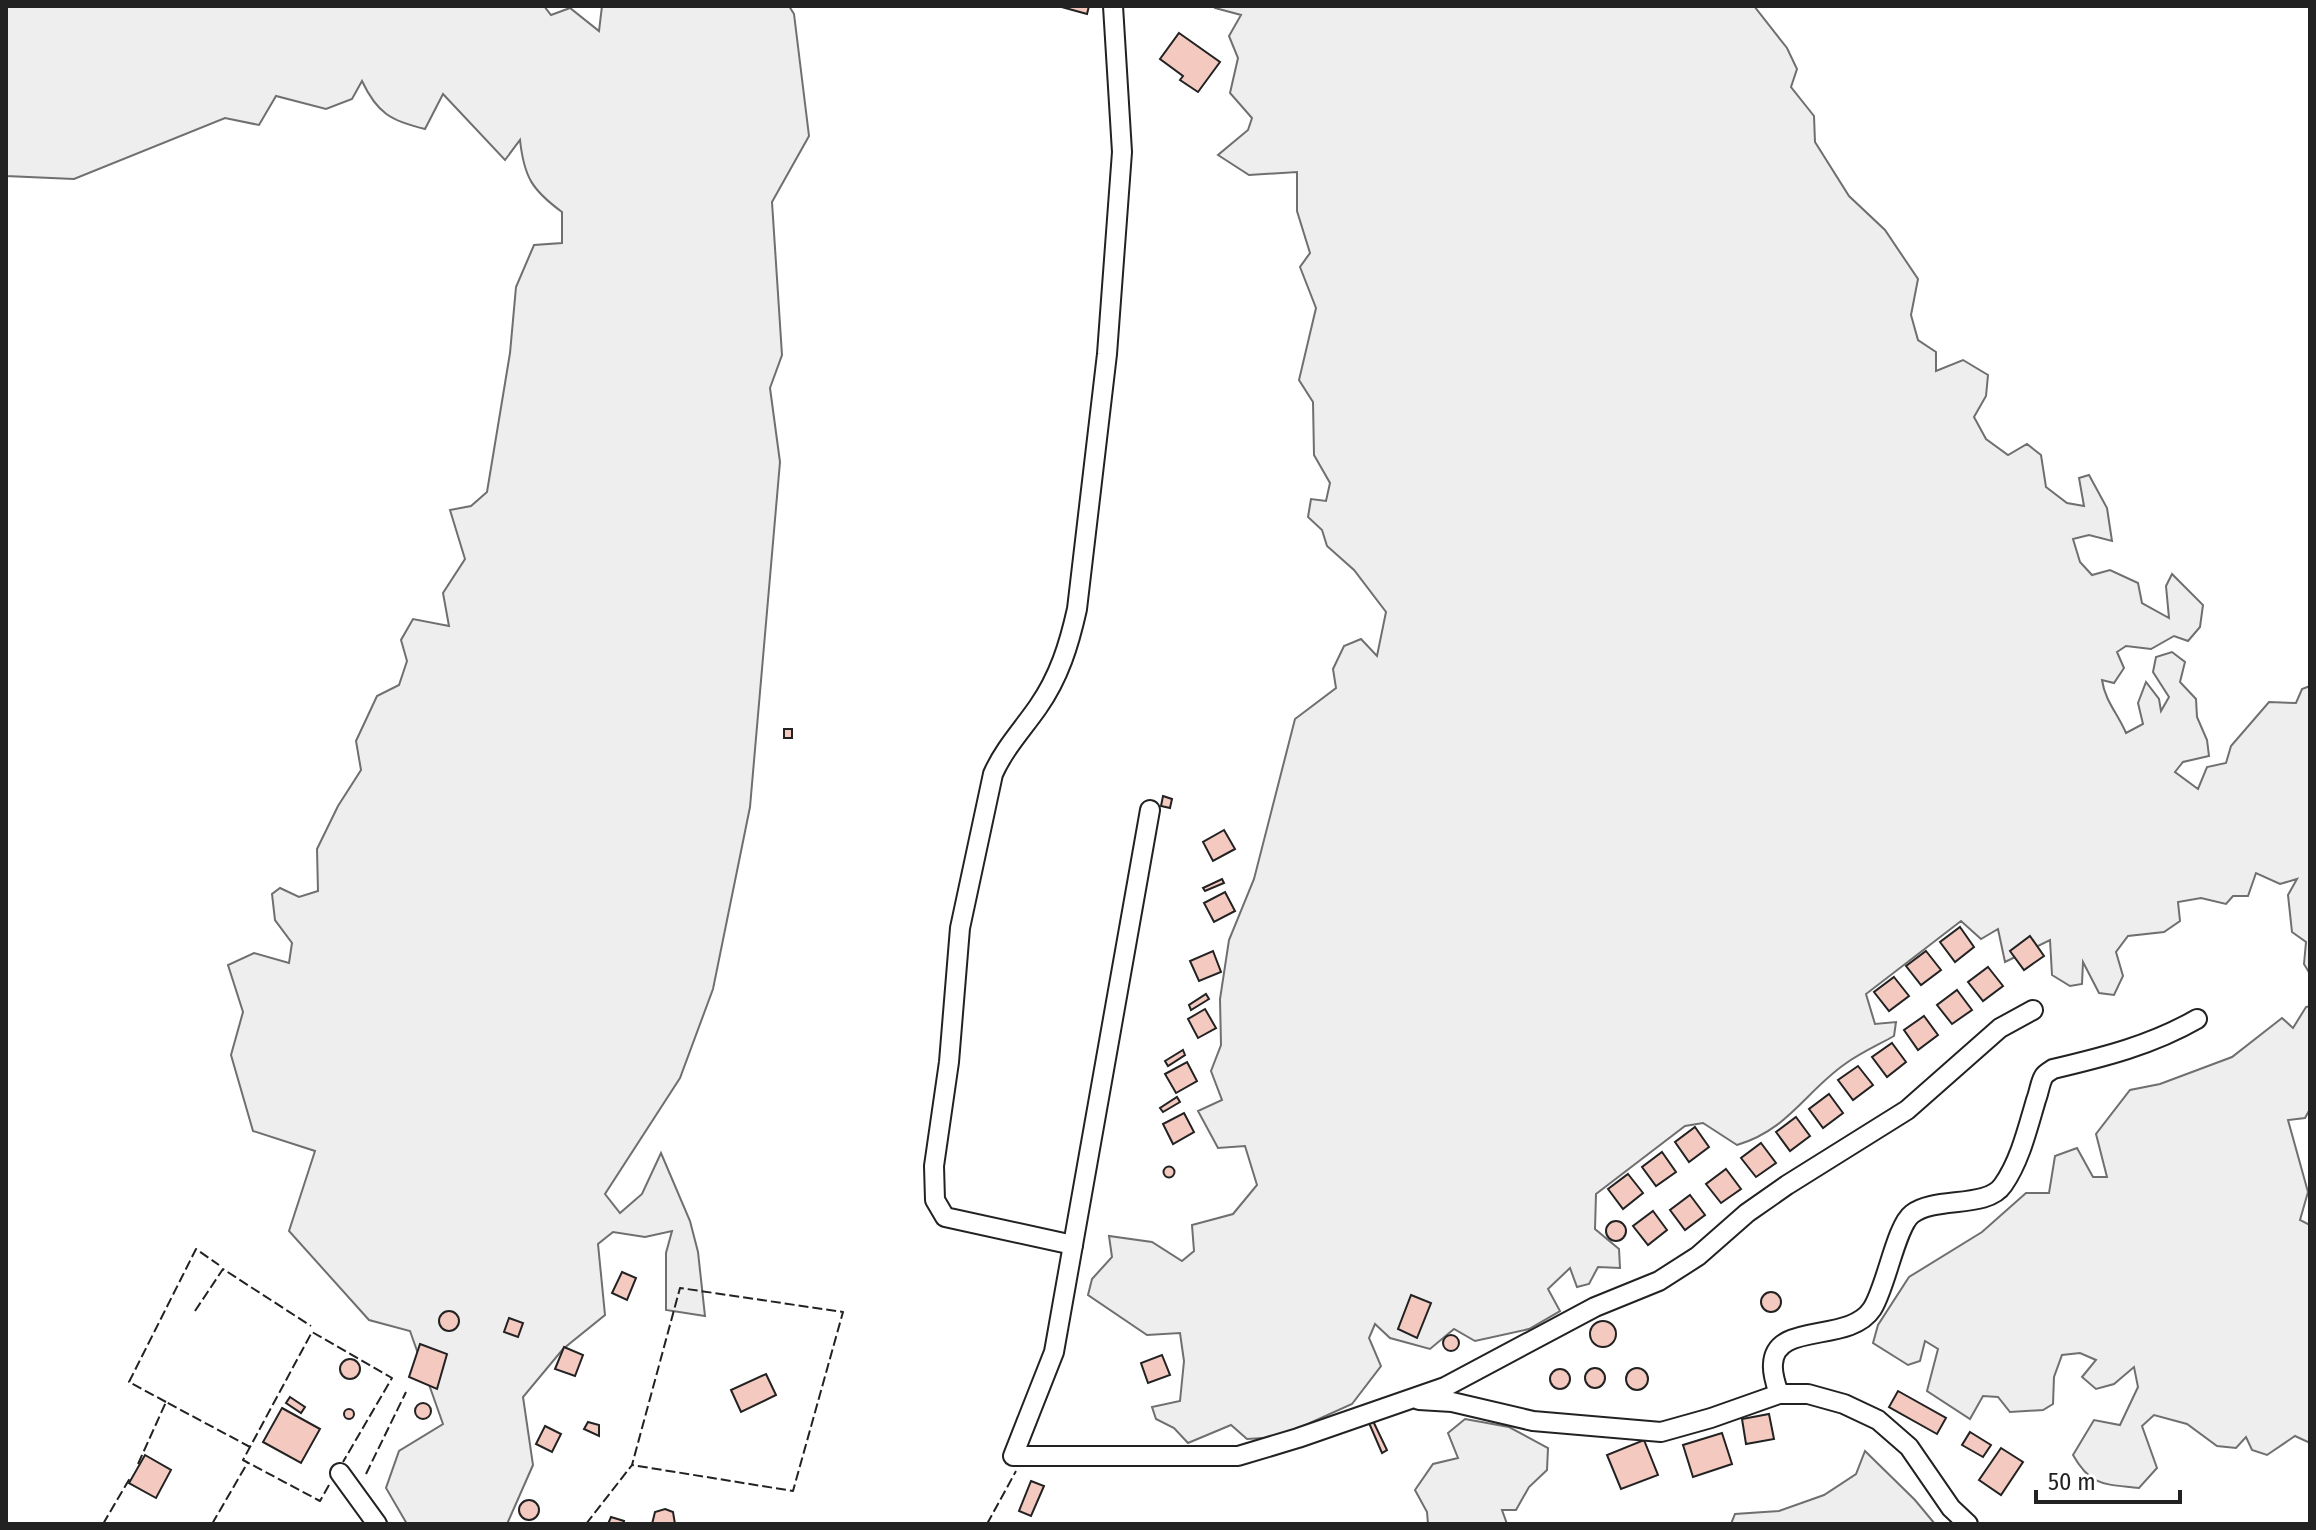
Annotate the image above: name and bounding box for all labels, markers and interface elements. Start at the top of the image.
scale bar [2036,1454,2180,1504]
text: 50 m [2048,1468,2096,1496]

